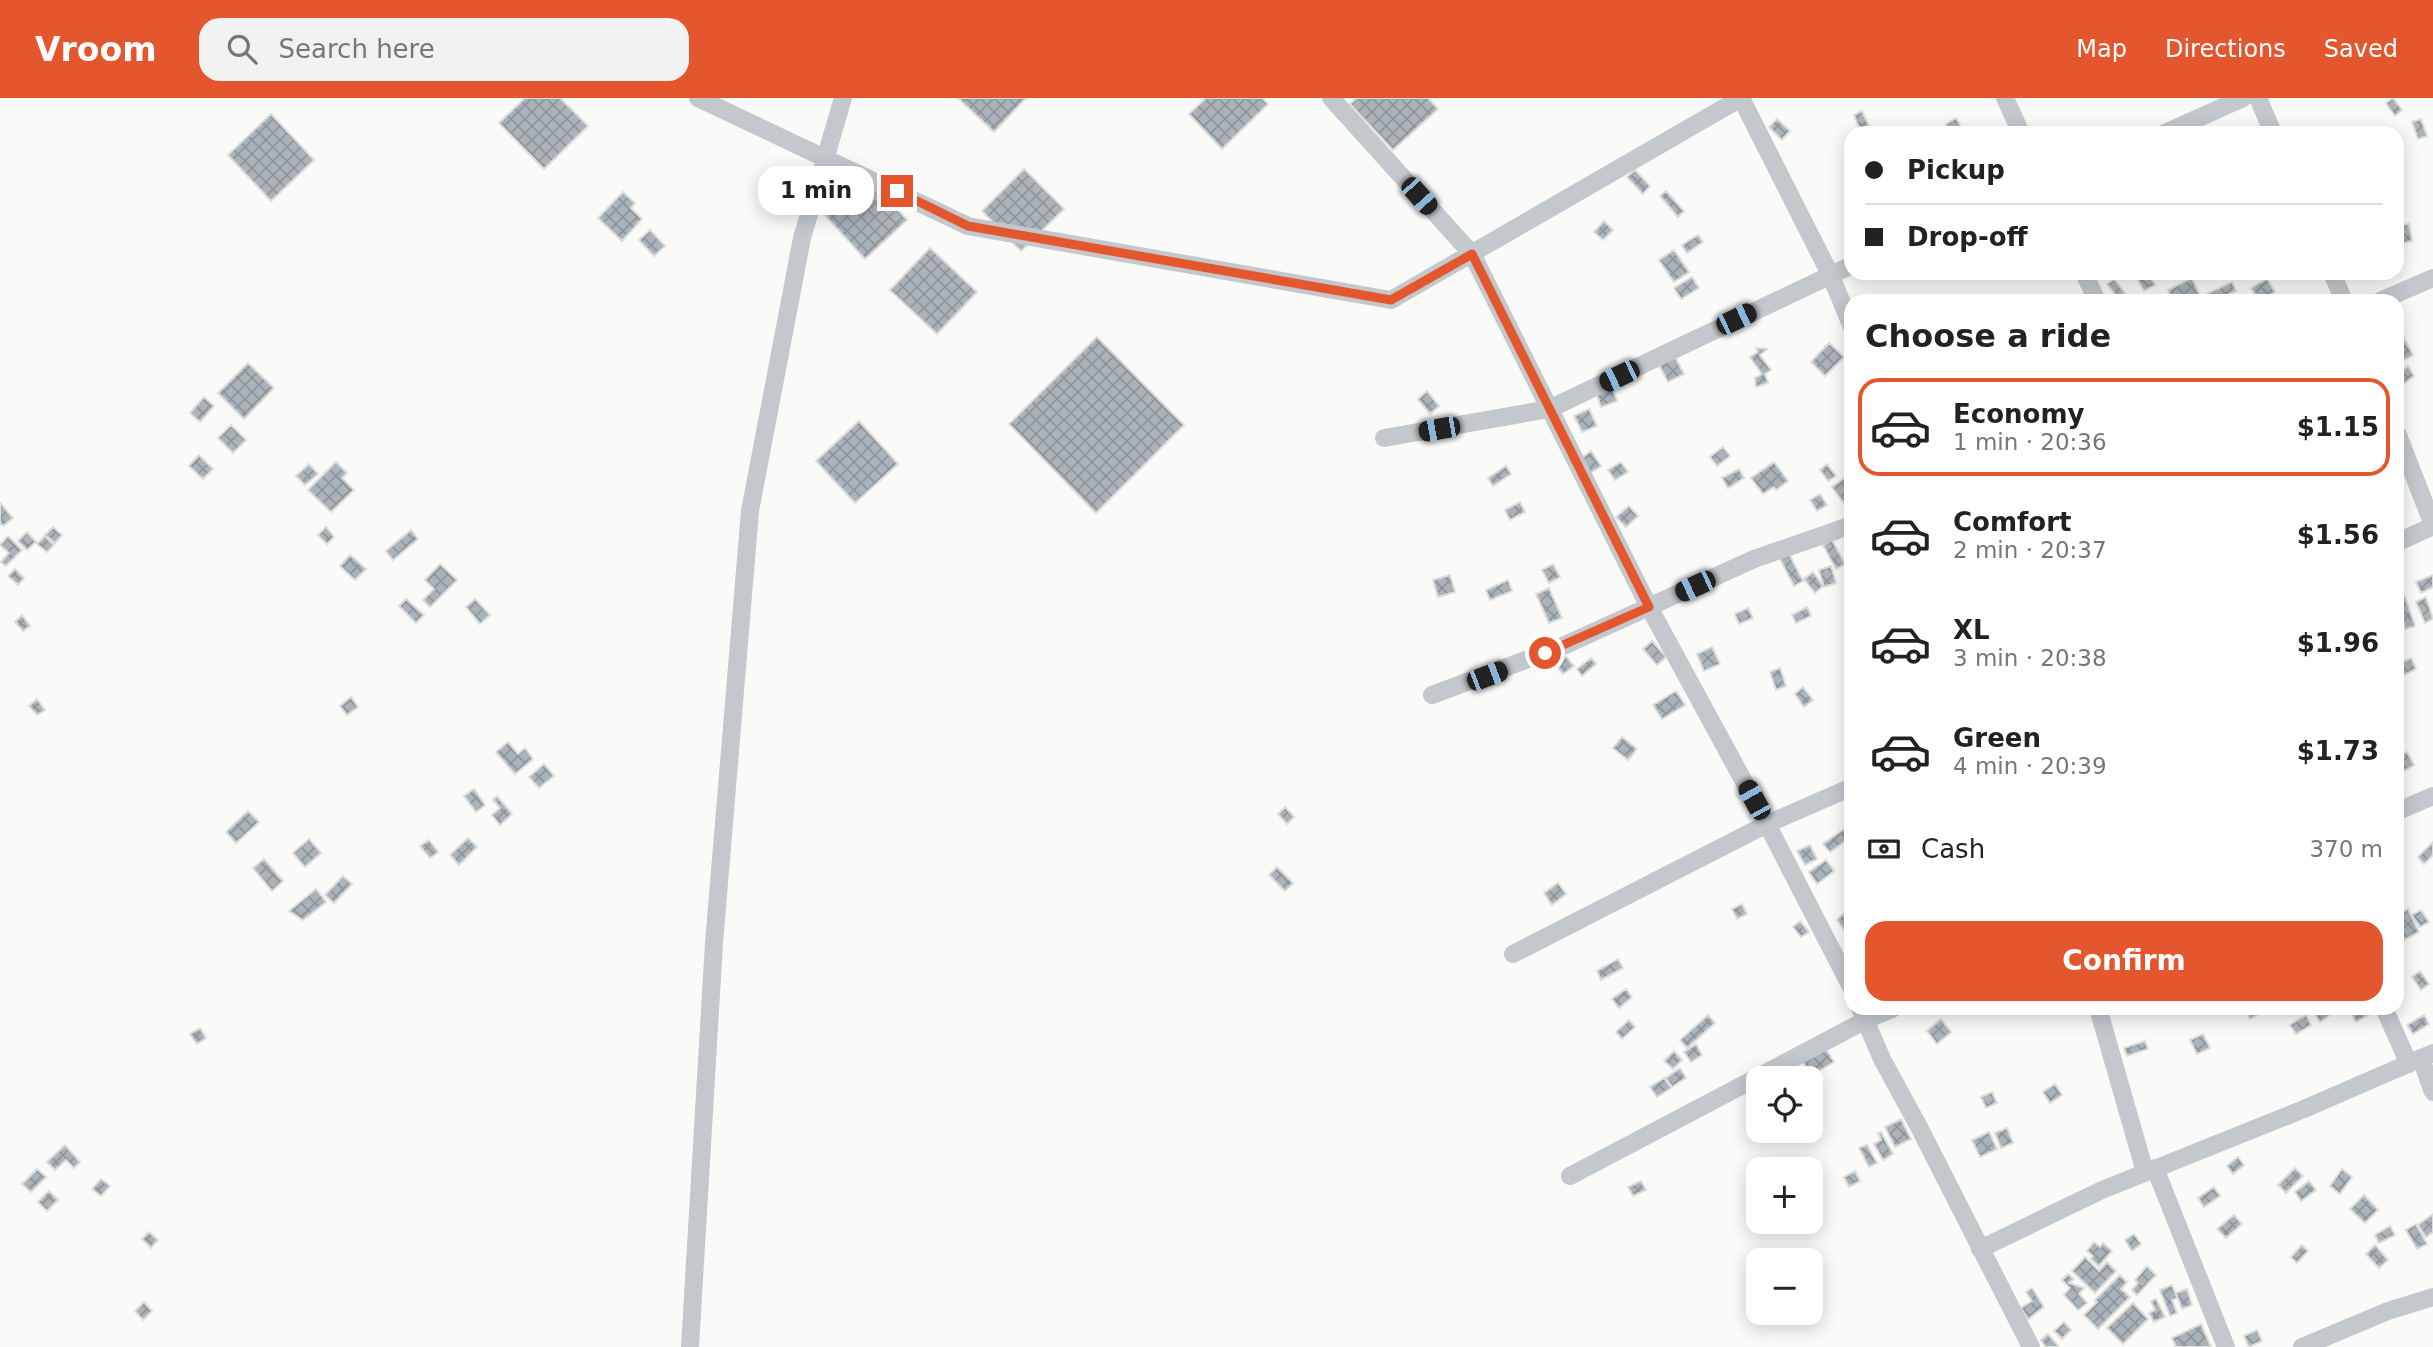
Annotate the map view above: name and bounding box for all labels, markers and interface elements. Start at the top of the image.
search box [199,18,689,81]
text: Vroom [35,30,157,69]
icon: search [223,30,261,68]
text: Search here [279,34,435,64]
text: Map [2076,35,2127,63]
text: Directions [2165,35,2286,63]
text: Saved [2324,35,2398,63]
text: Pickup [1907,155,2005,185]
callout: 1 min [757,166,872,216]
car [1398,173,1441,219]
route end [881,175,913,207]
text: 1 min [780,177,852,203]
text: Drop-off [1907,222,2028,252]
car [1713,300,1760,338]
text: Choose a ride [1865,317,2111,355]
car [1596,357,1643,395]
icon: car [1869,396,1932,459]
text: Economy [1953,399,2084,429]
text: $1.15 [2297,412,2379,442]
car [1417,415,1462,443]
text: 1 min · 20:36 [1953,429,2107,455]
icon: car [1869,504,1932,567]
text: Comfort [1953,507,2071,537]
text: $1.56 [2297,520,2379,550]
text: 2 min · 20:37 [1953,537,2107,563]
car [1672,568,1719,604]
icon: car [1869,612,1932,675]
text: XL [1953,615,1990,645]
text: $1.96 [2297,628,2379,658]
route start [1529,637,1561,669]
text: 3 min · 20:38 [1953,645,2107,671]
car [1464,659,1511,693]
icon: car [1869,720,1932,783]
text: Green [1953,723,2041,753]
text: $1.73 [2297,736,2379,766]
text: 4 min · 20:39 [1953,753,2107,779]
car [1735,777,1774,823]
icon: cash [1865,830,1903,868]
text: Cash [1921,834,1985,864]
text: 370 m [2309,836,2383,862]
button: Confirm [1865,921,2383,1001]
map controls [1746,1066,1823,1325]
button: locate [1746,1066,1823,1143]
button: + [1746,1157,1823,1234]
button: − [1746,1248,1823,1325]

